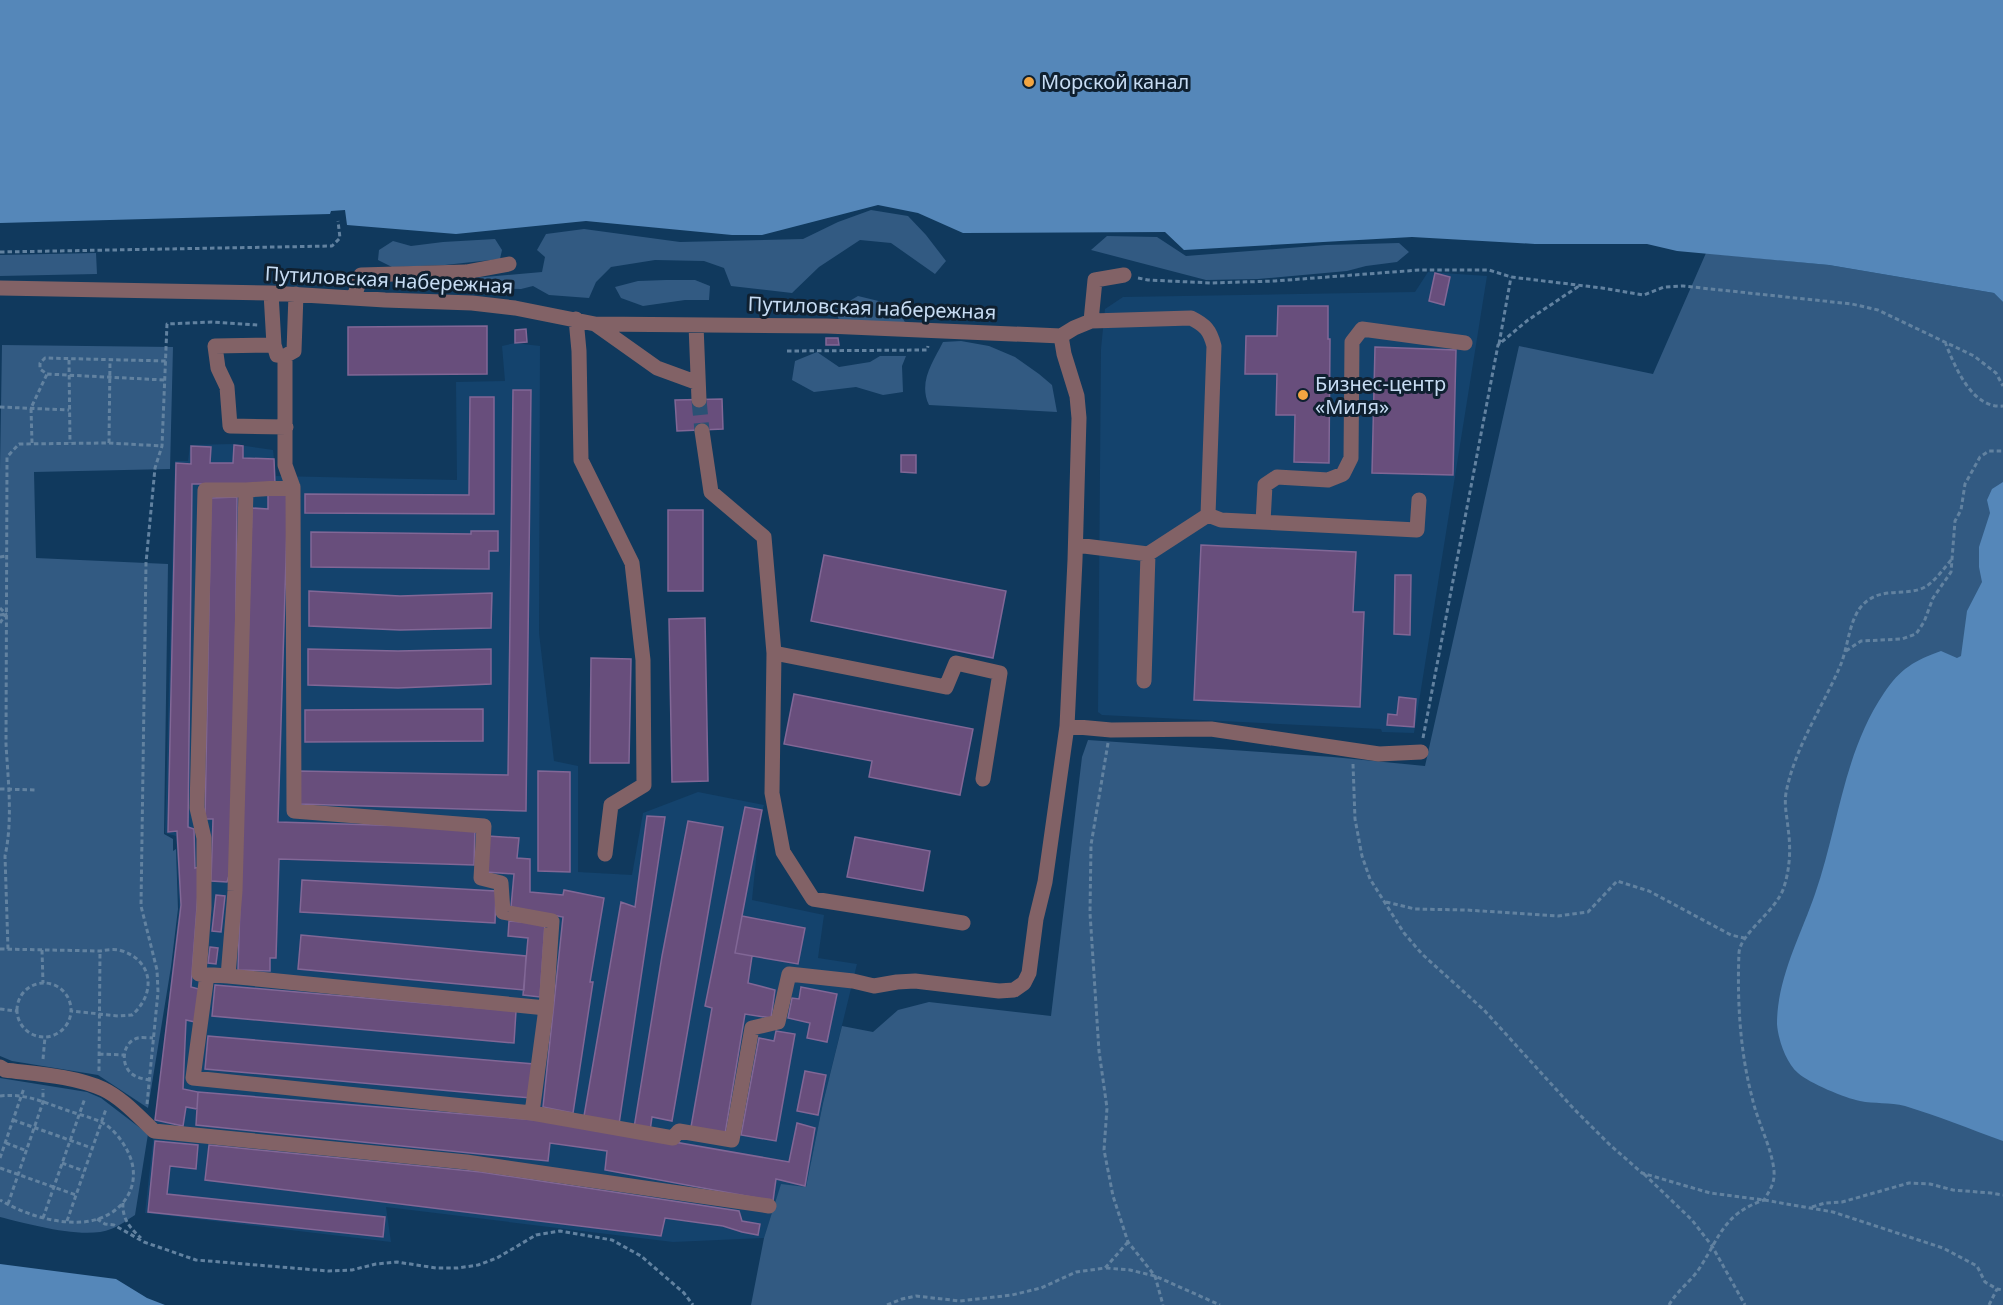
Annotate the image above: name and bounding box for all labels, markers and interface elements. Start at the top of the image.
place label: Морской канал [1041,68,1189,95]
marker: Морской канал [1022,75,1036,89]
street label: Путиловская набережная [264,260,514,299]
street label: Путиловская набережная [747,290,997,325]
place label: Бизнес-центр «Миля» [1315,370,1446,420]
marker: Бизнес-центр «Миля» [1296,388,1310,402]

